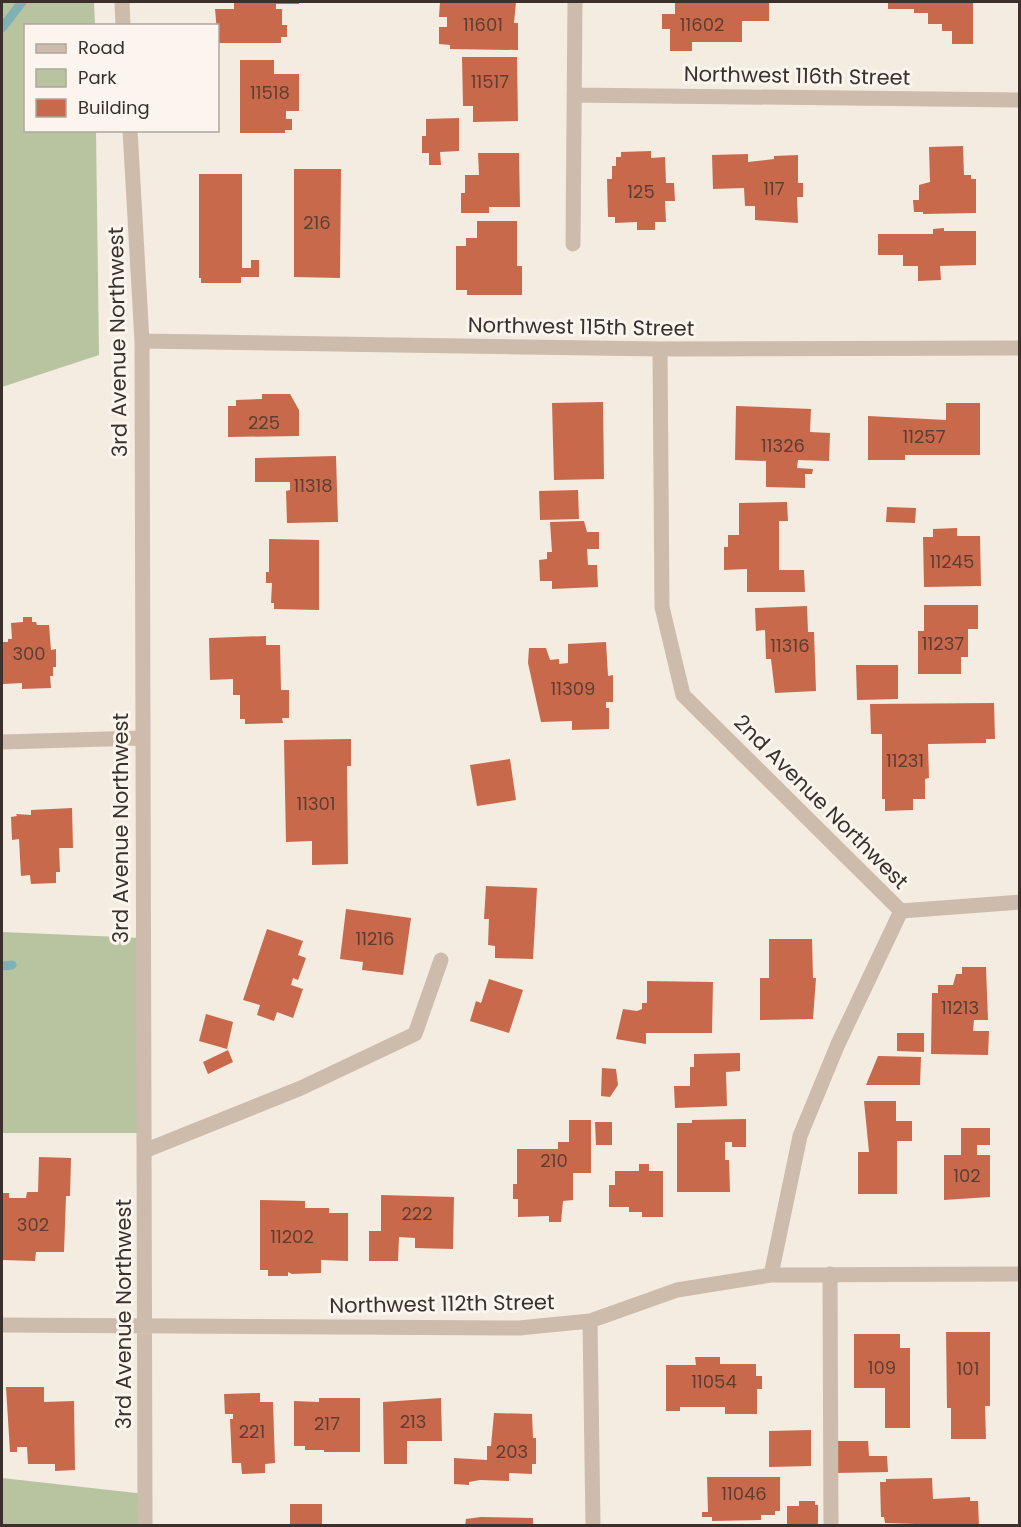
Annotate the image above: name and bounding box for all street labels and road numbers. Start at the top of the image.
street label: Northwest 116th Street [684,59,911,92]
street label: 3rd Avenue Northwest [101,227,134,457]
street label: Northwest 115th Street [468,310,694,343]
street label: 2nd Avenue Northwest [728,708,915,895]
street label: 3rd Avenue Northwest [106,713,135,943]
street label: 3rd Avenue Northwest [109,1199,138,1429]
street label: Northwest 112th Street [329,1287,555,1320]

